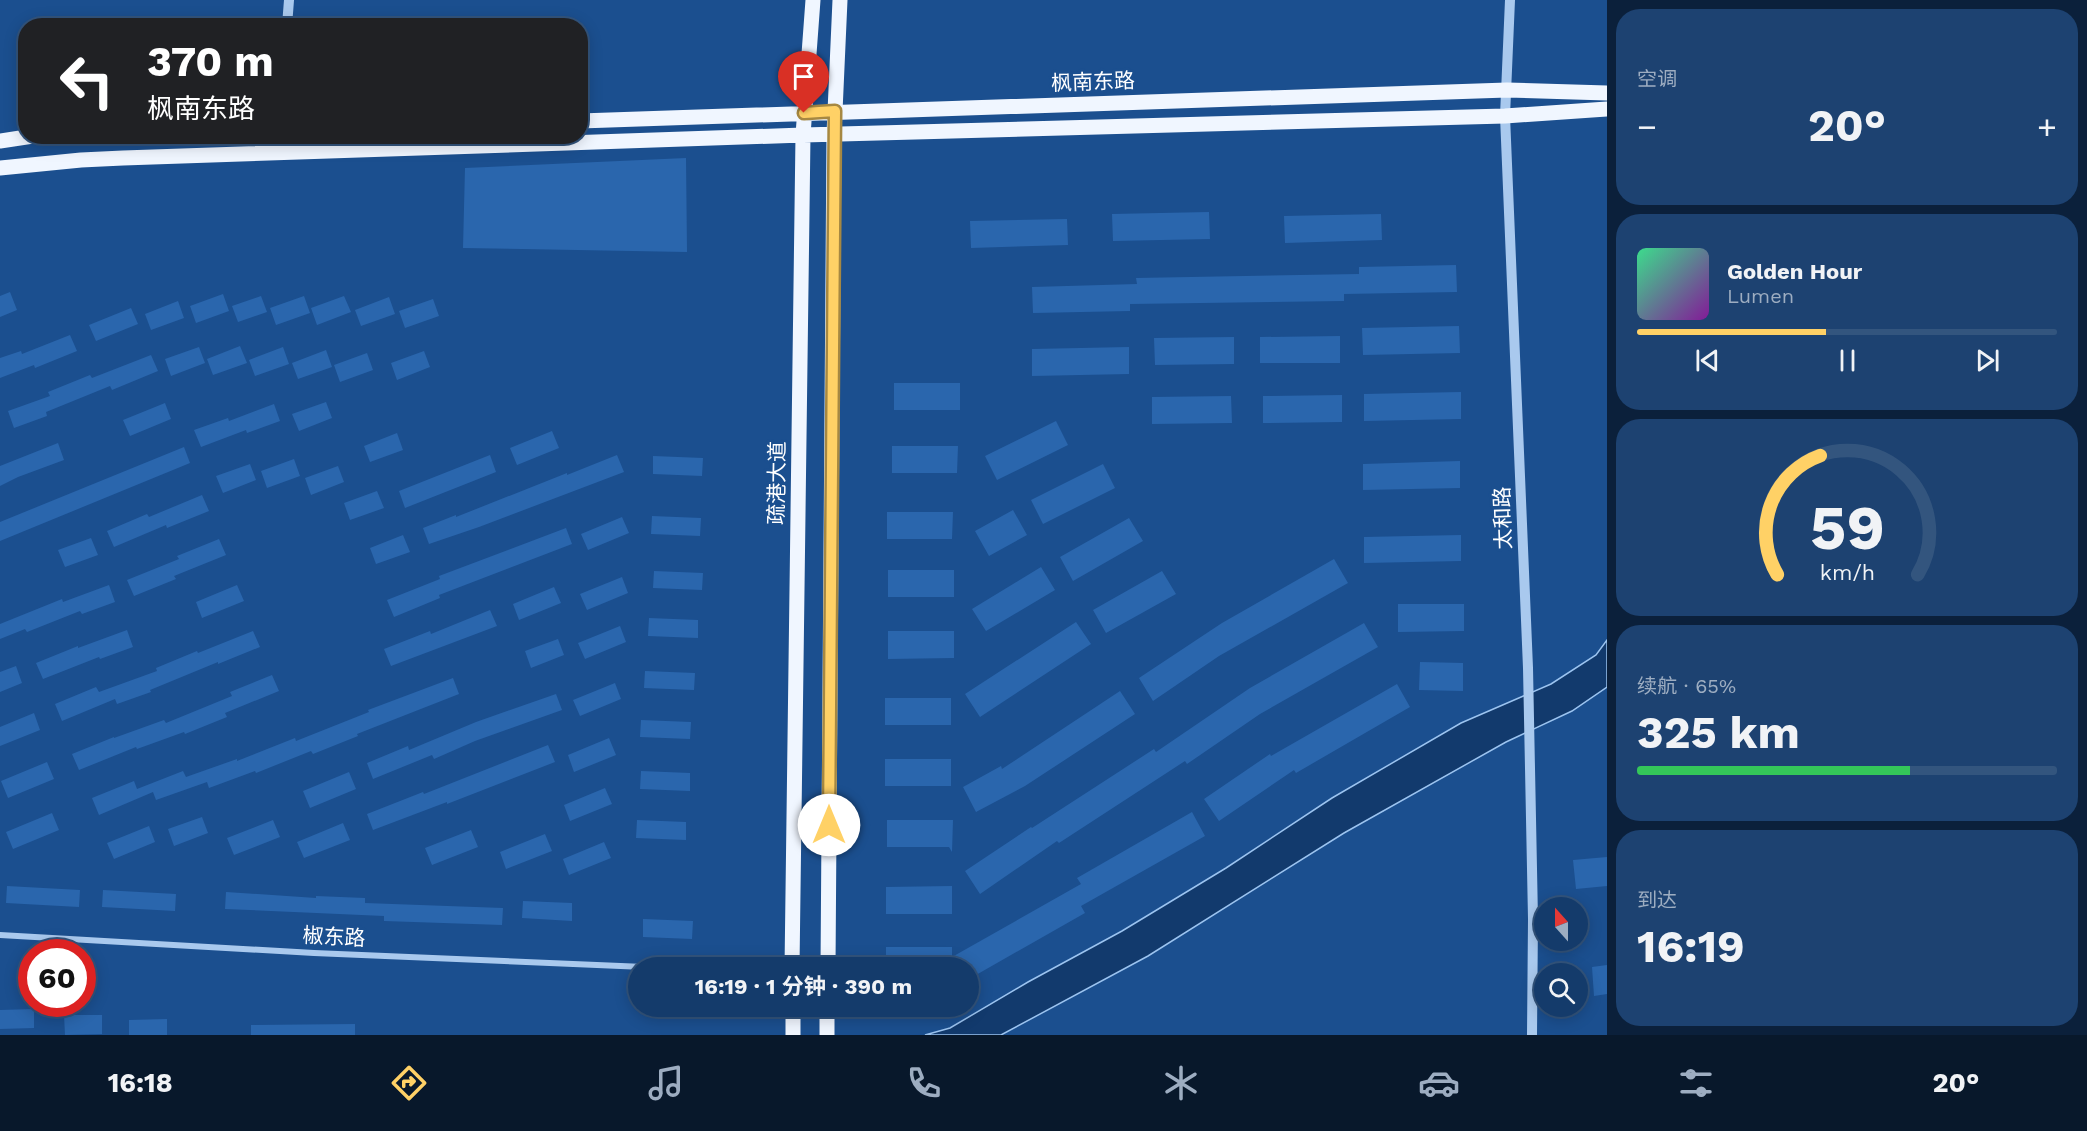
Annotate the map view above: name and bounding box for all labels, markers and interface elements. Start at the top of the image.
text: 370 m [147,37,274,86]
icon: left [48,42,126,120]
pin [778,51,829,113]
icon: arrive [787,60,820,93]
text: 空调 [1637,67,1677,91]
street label: 枫南东路 [1051,68,1135,95]
text: 枫南东路 [147,93,255,125]
text: 20° [1808,99,1886,152]
text: − [1637,107,1657,146]
text: + [2037,107,2057,146]
text: Golden Hour [1727,259,1862,284]
text: Lumen [1727,284,1794,308]
icon: previous [1691,344,1724,377]
icon: pause [1831,344,1864,377]
icon: next [1971,344,2004,377]
street label: 疏港大道 [763,441,790,525]
street label: 太和路 [1489,486,1516,550]
text: 59 [1810,491,1884,564]
text: km/h [1819,560,1875,585]
text: 续航 · 65% [1637,674,1736,698]
text: 325 km [1637,706,1800,759]
position arrow [797,793,861,857]
text: 到达 [1637,888,1677,912]
north arrow [1534,897,1588,951]
map controls [1534,897,1588,1017]
text: 16:19 [1637,920,1745,973]
street label: 椒东路 [302,922,366,951]
speed limit sign: 60 [18,939,96,1017]
button: search [1534,963,1588,1017]
text: 16:19 · 1 分钟 · 390 m [695,974,912,999]
icon: directions [388,1062,430,1104]
icon: music [645,1062,687,1104]
icon: phone [903,1062,945,1104]
icon: climate [1160,1062,1202,1104]
icon: car [1418,1062,1460,1104]
icon: filters [1675,1062,1717,1104]
text: 16:18 [108,1067,173,1099]
text: 20° [1932,1067,1979,1099]

